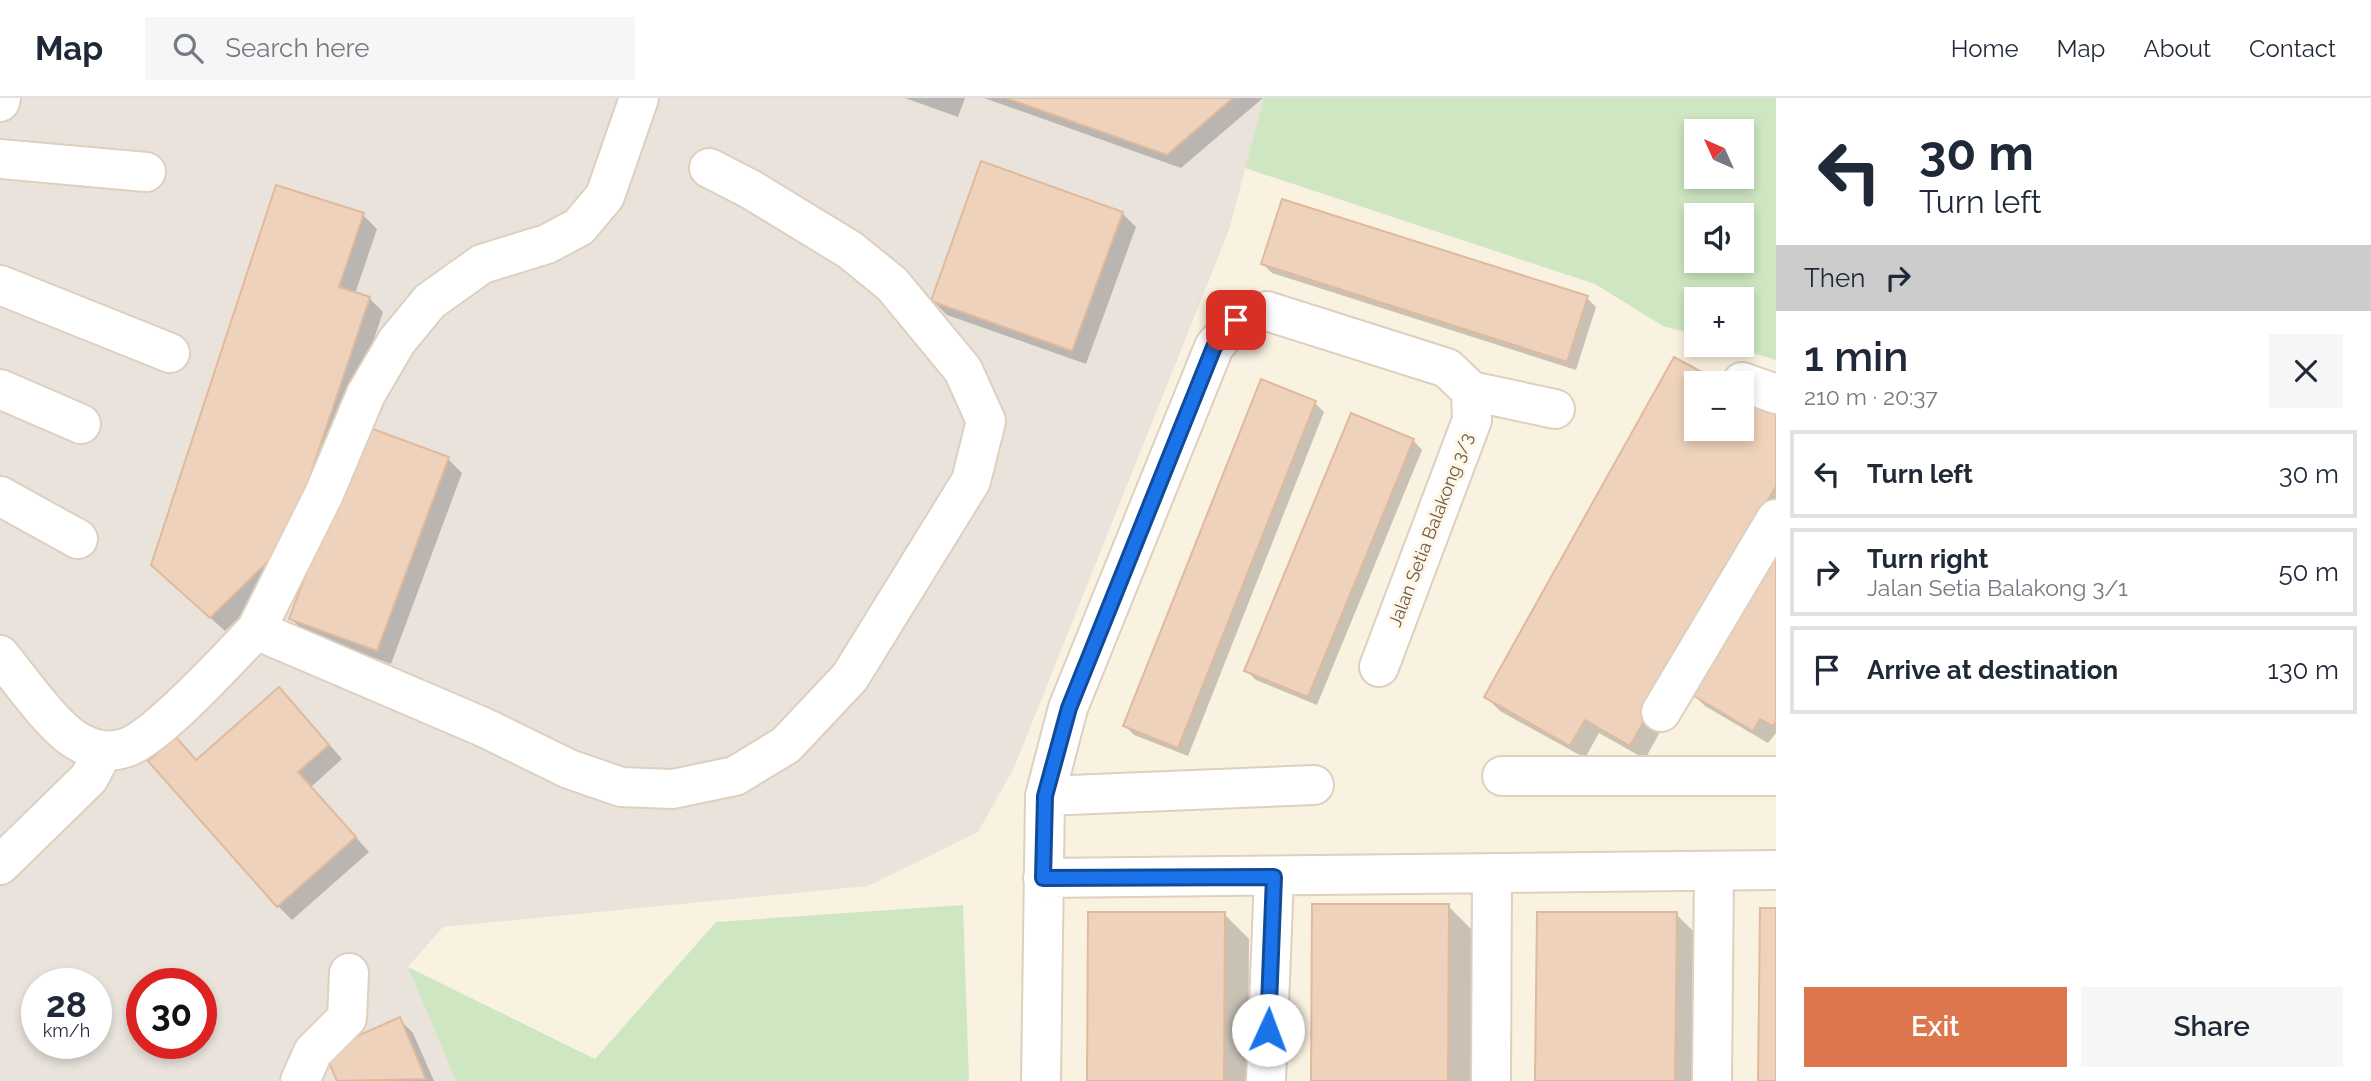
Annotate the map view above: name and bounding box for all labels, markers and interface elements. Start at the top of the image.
search box [145,17,635,80]
text: Map [35,29,103,68]
icon: search [169,29,207,67]
text: Search here [225,33,370,63]
text: Home [1951,34,2019,63]
text: Map [2057,34,2105,63]
text: About [2143,34,2211,63]
text: Contact [2249,34,2336,63]
north arrow [1684,119,1754,189]
map controls [1684,119,1754,441]
text: 30 m [1919,124,2034,181]
icon: left [1804,126,1895,217]
text: Turn left [1919,183,2041,220]
button: sound [1684,203,1754,273]
icon: right [1879,259,1917,297]
text: Then [1804,263,1865,293]
button: + [1684,287,1754,357]
pin [1206,290,1266,350]
icon: arrive [1217,301,1255,339]
text: 1 min [1804,332,1908,381]
button: close [2269,334,2343,408]
button: − [1684,371,1754,441]
text: 210 m · 20:37 [1804,383,1938,410]
street label: Jalan Setia Balakong 3/3 [1384,430,1477,630]
icon: left [1808,455,1846,493]
text: Turn left [1867,459,1973,489]
text: 30 m [2279,459,2339,489]
text: Turn right [1867,544,1988,574]
icon: right [1808,553,1846,591]
text: 50 m [2278,557,2339,587]
text: Jalan Setia Balakong 3/1 [1867,574,2128,601]
icon: arrive [1808,651,1846,689]
text: Arrive at destination [1867,655,2118,685]
text: 130 m [2268,655,2339,685]
speed limit sign: 30 [126,968,217,1059]
text: 28 [46,984,87,1025]
button: Exit [1804,987,2067,1067]
button: Share [2081,987,2343,1067]
position arrow [1231,993,1305,1067]
text: km/h [43,1020,90,1041]

